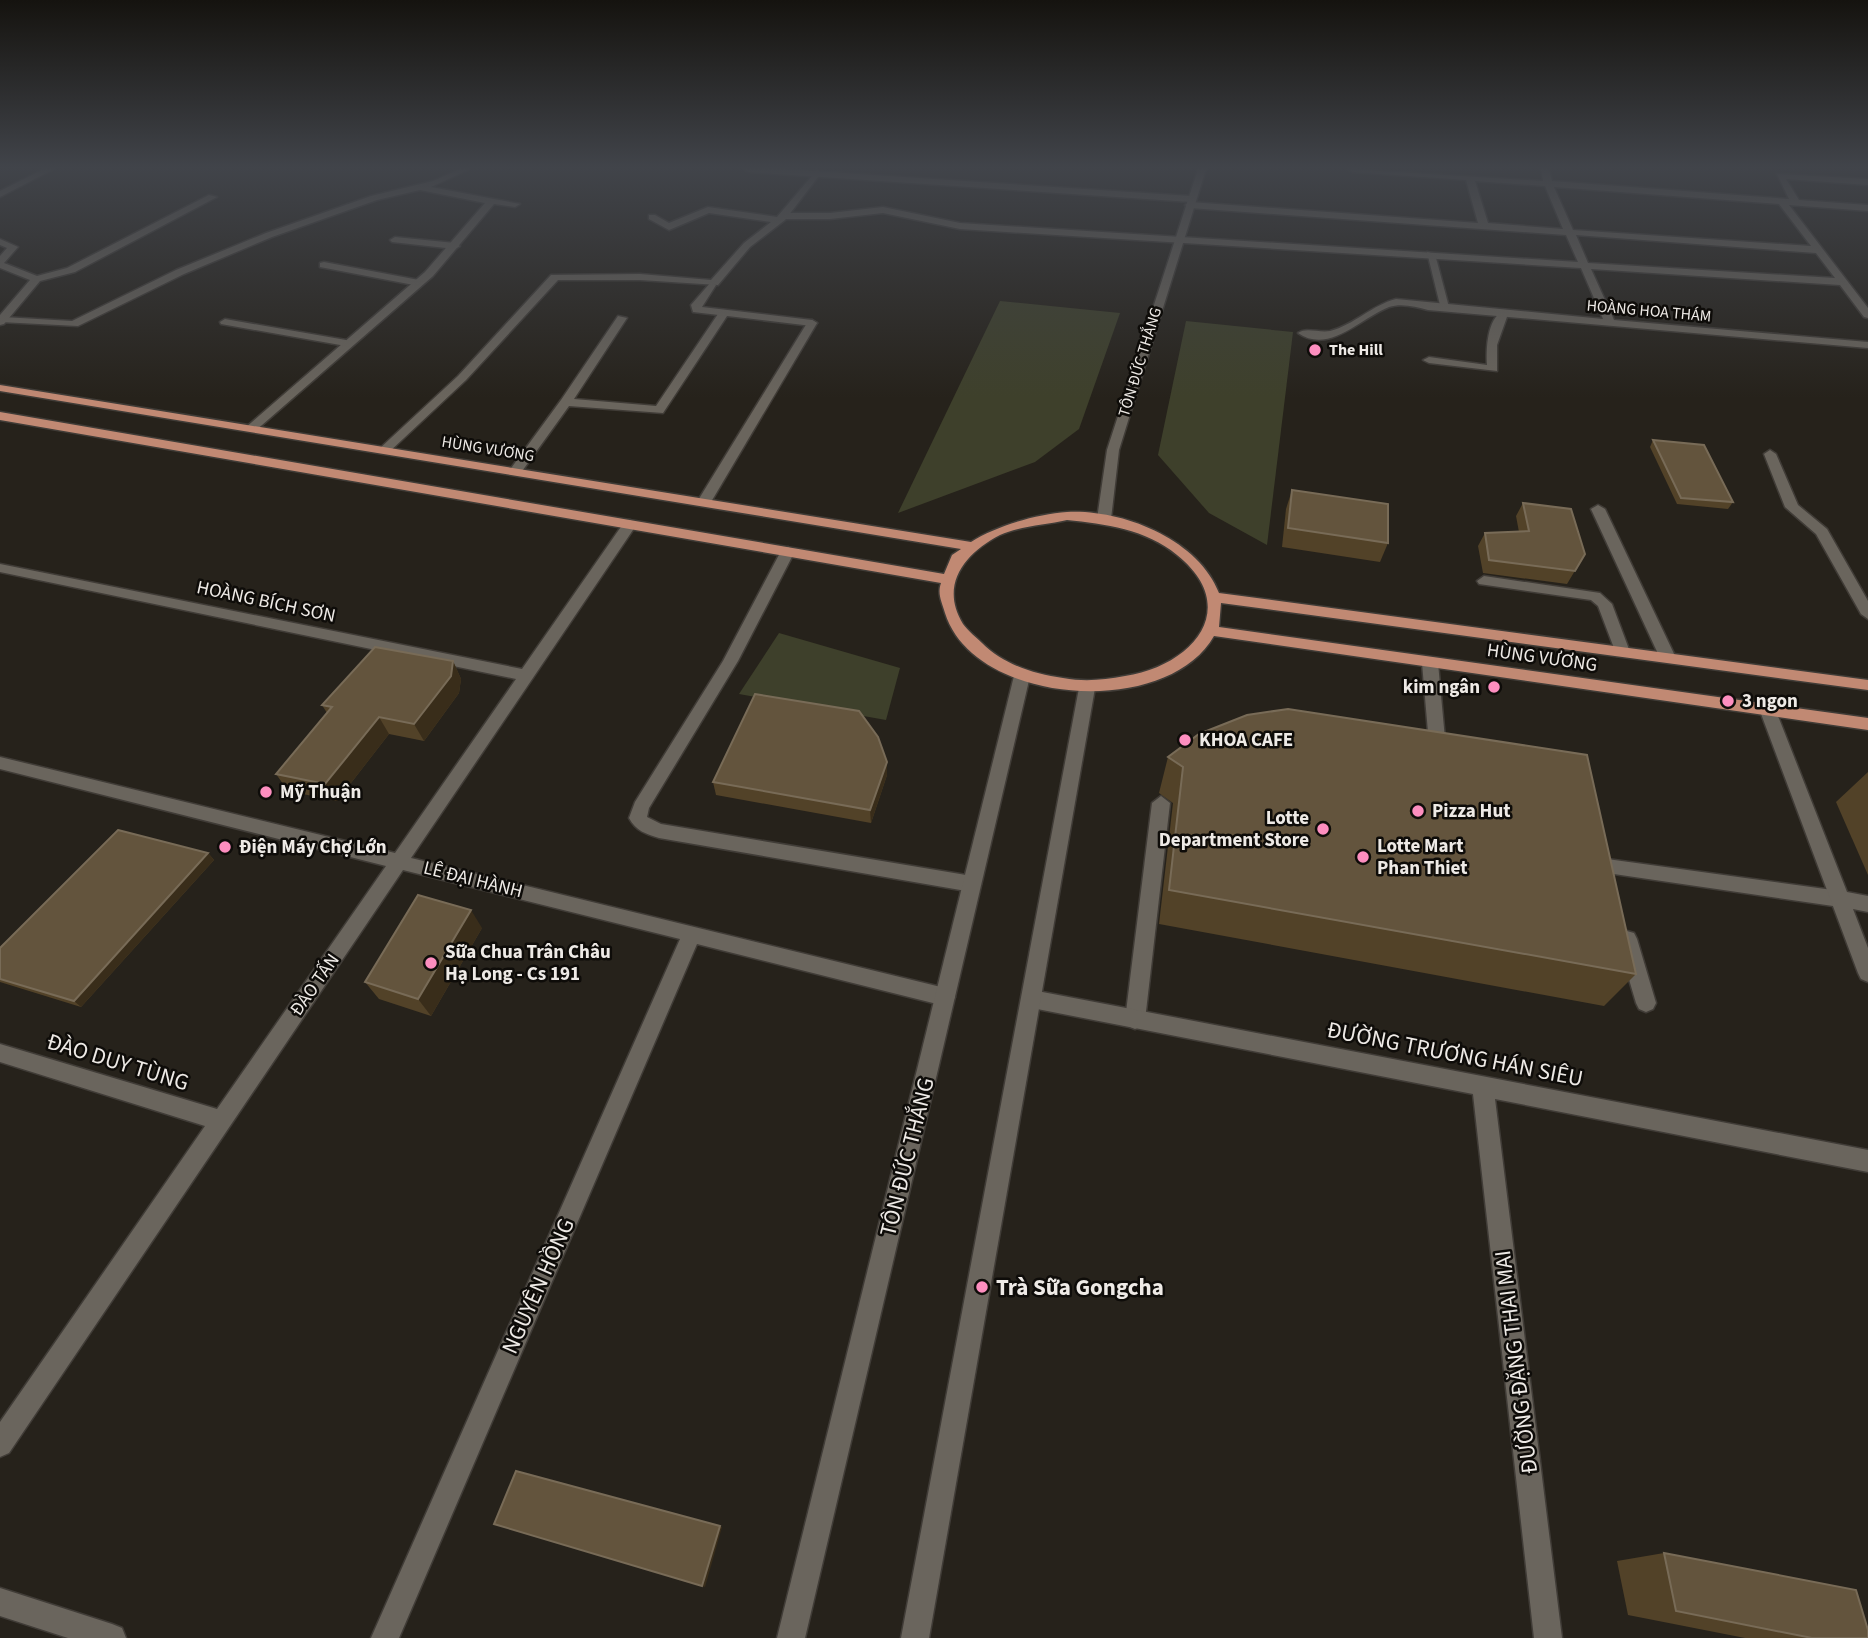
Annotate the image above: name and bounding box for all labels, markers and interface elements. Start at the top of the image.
street label: HOÀNG HOA THÁM [1586,295,1712,327]
street label: TÔN ĐỨC THẮNG [1113,305,1167,419]
place label: The Hill [1329,339,1383,361]
marker: The Hill [1307,342,1323,358]
street label: HÙNG VƯƠNG [440,431,536,467]
street label: HOÀNG BÍCH SƠN [194,574,338,630]
street label: HÙNG VƯƠNG [1485,637,1599,679]
place label: kim ngân [1403,674,1480,701]
marker: kim ngân [1486,679,1502,695]
place label: 3 ngon [1742,688,1798,715]
marker: 3 ngon [1720,693,1736,709]
place label: KHOA CAFE [1199,727,1293,754]
marker: KHOA CAFE [1177,732,1193,748]
place label: Mỹ Thuận [280,779,361,806]
marker: Mỹ Thuận [258,784,274,800]
place label: Pizza Hut [1432,798,1510,825]
marker: Pizza Hut [1410,803,1426,819]
place label: Lotte Department Store [1159,805,1309,854]
marker: Lotte Department Store [1315,821,1331,837]
place label: Lotte Mart Phan Thiet [1377,833,1467,882]
place label: Điện Máy Chợ Lớn [239,834,387,861]
marker: Điện Máy Chợ Lớn [217,839,233,855]
marker: Lotte Mart Phan Thiet [1355,849,1371,865]
street label: LÊ ĐẠI HÀNH [421,855,525,905]
place label: Sữa Chua Trân Châu Hạ Long - Cs 191 [445,939,611,988]
street label: ĐÀO TẤN [284,948,346,1022]
marker: Sữa Chua Trân Châu Hạ Long - Cs 191 [423,955,439,971]
street label: ĐƯỜNG TRƯƠNG HÁN SIÊU [1324,1013,1586,1095]
street label: ĐÀO DUY TÙNG [43,1025,193,1099]
street label: TÔN ĐỨC THẮNG [871,1074,943,1240]
street label: NGUYÊN HỒNG [493,1213,583,1359]
street label: ĐƯỜNG ĐẶNG THAI MAI [1486,1248,1546,1476]
place label: Trà Sữa Gongcha [996,1271,1164,1304]
marker: Trà Sữa Gongcha [974,1279,990,1295]

